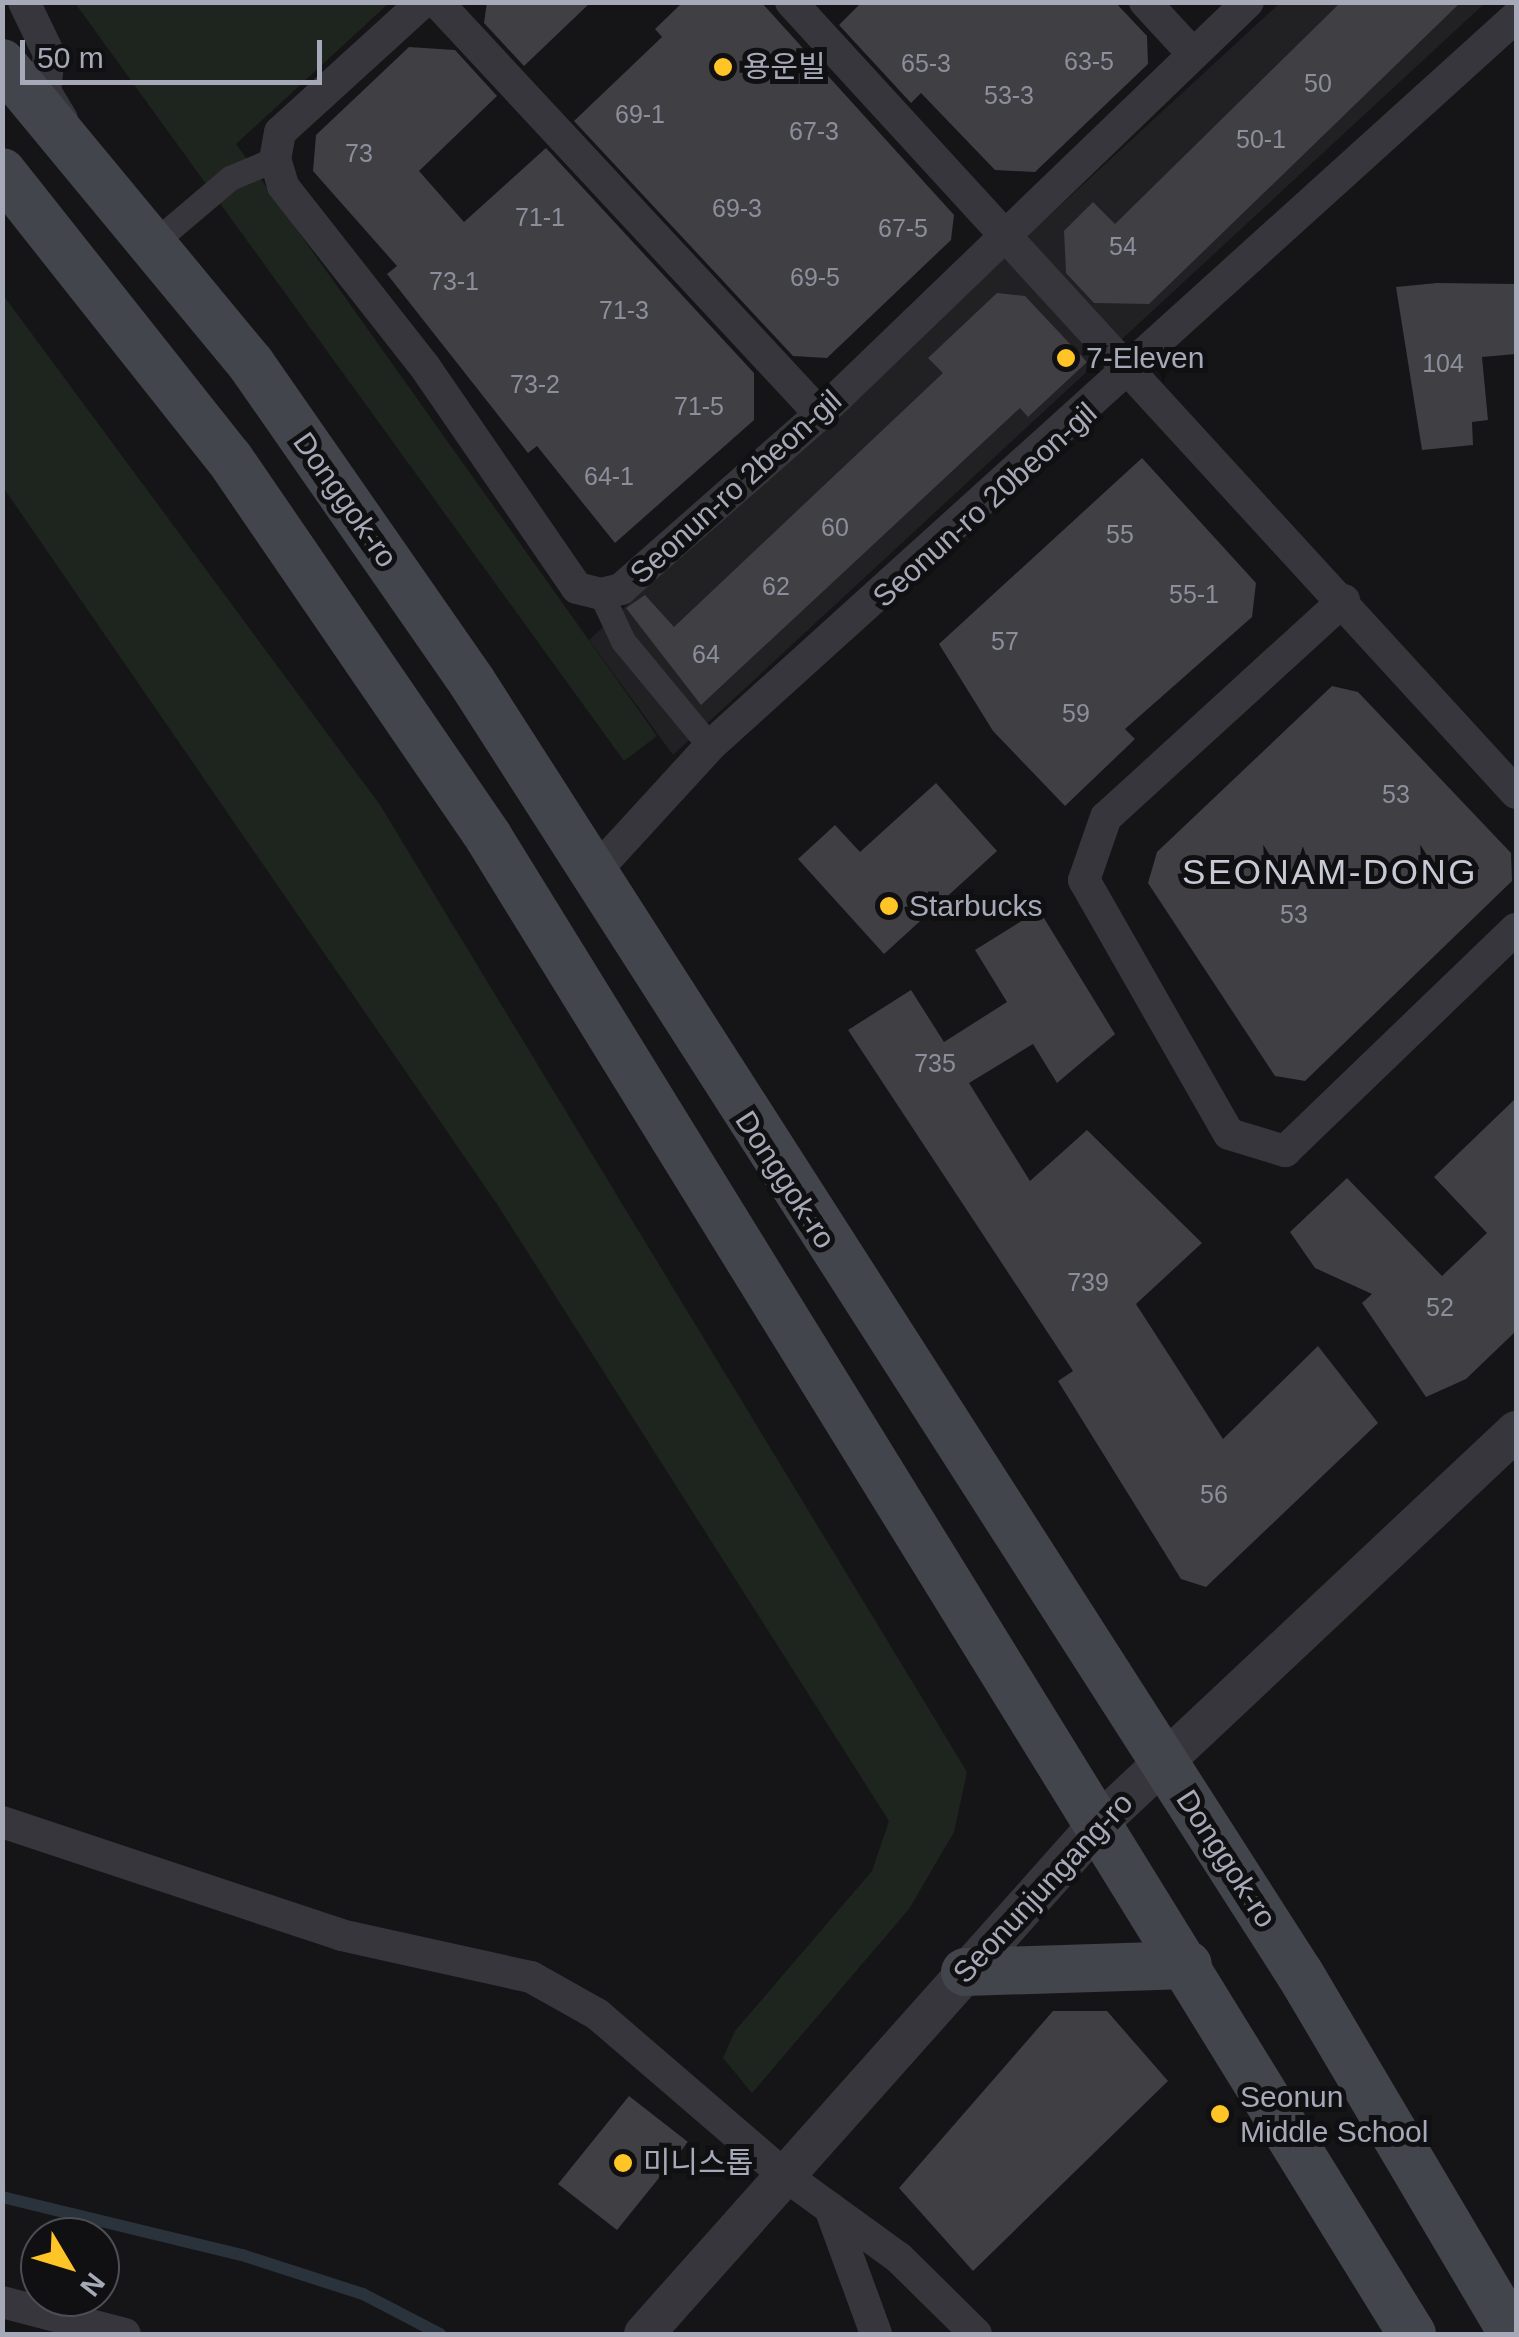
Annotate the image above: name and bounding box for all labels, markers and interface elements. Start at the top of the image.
scale bar [25,20,328,82]
text: 50 m [37,41,104,74]
house number: 63-5 [1064,46,1114,76]
house number: 65-3 [901,48,951,78]
place label: 용운빌 [743,49,826,85]
marker: 용운빌 [712,56,734,78]
house number: 50 [1304,68,1332,98]
house number: 53-3 [984,80,1034,110]
house number: 69-1 [615,99,665,129]
house number: 67-3 [789,116,839,146]
house number: 50-1 [1236,124,1286,154]
house number: 73 [345,138,373,168]
house number: 69-3 [712,193,762,223]
house number: 71-1 [515,202,565,232]
house number: 67-5 [878,213,928,243]
house number: 54 [1109,231,1137,261]
house number: 69-5 [790,262,840,292]
house number: 73-1 [429,266,479,296]
house number: 71-3 [599,295,649,325]
place label: 7-Eleven [1086,340,1204,376]
marker: 7-Eleven [1055,347,1077,369]
house number: 104 [1422,348,1464,378]
house number: 73-2 [510,369,560,399]
street label: Seonun-ro 2beon-gil [623,383,849,591]
house number: 71-5 [674,391,724,421]
street label: Seonun-ro 20beon-gil [866,395,1104,615]
street label: Donggok-ro [285,425,405,575]
house number: 64-1 [584,461,634,491]
house number: 60 [821,512,849,542]
house number: 55 [1106,519,1134,549]
house number: 62 [762,571,790,601]
house number: 55-1 [1169,579,1219,609]
house number: 57 [991,626,1019,656]
house number: 64 [692,639,720,669]
house number: 59 [1062,698,1090,728]
house number: 53 [1382,779,1410,809]
district label: SEONAM-DONG [1182,851,1478,893]
place label: Starbucks [909,888,1042,924]
marker: Starbucks [878,895,900,917]
house number: 53 [1280,899,1308,929]
house number: 735 [914,1048,956,1078]
street label: Donggok-ro [727,1104,843,1256]
house number: 739 [1067,1267,1109,1297]
house number: 52 [1426,1292,1454,1322]
house number: 56 [1200,1479,1228,1509]
street label: Donggok-ro [1168,1783,1284,1935]
street label: Seonunjungang-ro [946,1785,1140,1991]
place label: Seonun Middle School [1240,2079,1428,2150]
marker: Seonun Middle School [1209,2103,1231,2125]
place label: 미니스톱 [643,2145,753,2181]
marker: 미니스톱 [612,2152,634,2174]
north arrow [20,2217,120,2317]
text: N [74,2267,111,2302]

